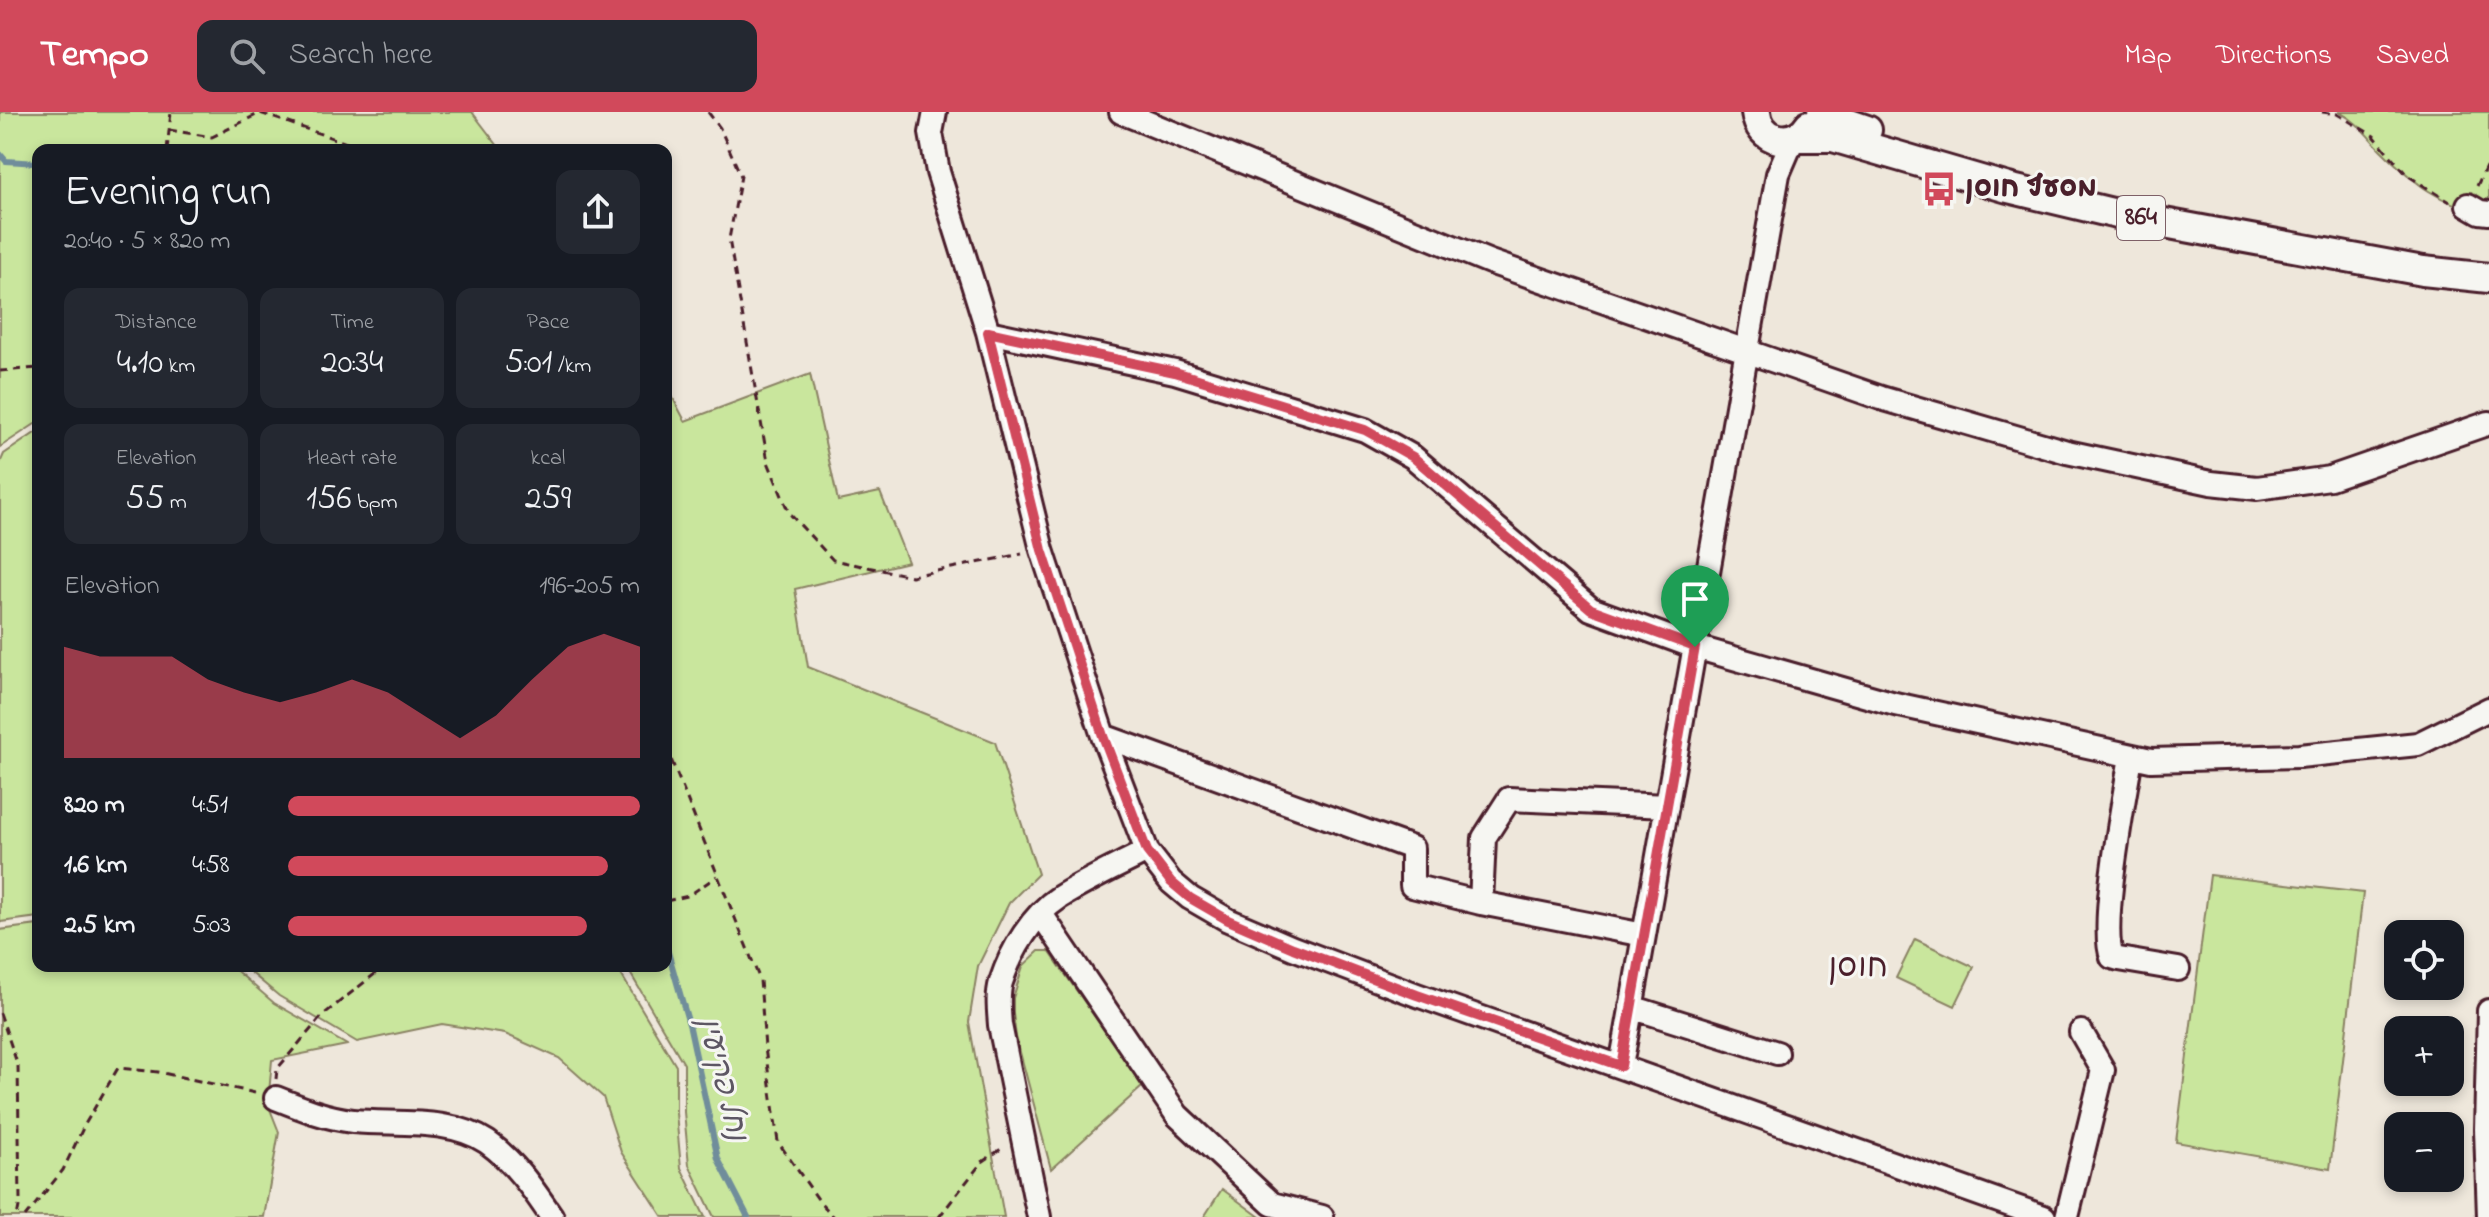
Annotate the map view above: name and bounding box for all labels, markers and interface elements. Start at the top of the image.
search box [197,20,757,92]
text: Tempo [40,28,149,84]
icon: search [225,34,269,78]
text: Search here [289,34,432,78]
text: Map [2124,36,2172,77]
text: Directions [2216,36,2332,77]
text: Saved [2376,36,2449,77]
text: Evening run [64,161,271,225]
place label: מסעף חוסן [1965,169,2097,210]
button: share [556,170,640,254]
bus stop icon: מסעף חוסן [1920,170,1958,208]
road number: 864 [2117,196,2165,240]
text: 20:40 · 5 × 820 m [64,223,230,261]
text: Distance [115,307,197,339]
text: Time [330,307,374,339]
text: Pace [527,307,569,339]
text: 4.10 [117,339,163,389]
text: 20:34 [321,339,383,389]
text: 5:01 [505,339,552,389]
text: km [163,351,195,383]
text: /km [552,351,591,383]
text: Elevation [116,443,196,475]
text: Heart rate [307,443,397,475]
text: kcal [531,443,565,475]
text: 55 [125,475,164,525]
text: 156 [306,475,352,525]
text: 259 [525,475,571,525]
text: m [164,487,187,519]
text: bpm [352,487,398,519]
pin [1661,565,1729,647]
text: Elevation [64,568,160,606]
text: 196–205 m [539,568,640,606]
icon: arrive [1673,577,1717,621]
text: 820 m [64,787,125,825]
text: 4:51 [192,787,228,825]
text: 1.6 km [64,847,127,885]
text: 4:58 [192,847,230,885]
text: 2.5 km [64,907,135,945]
text: 5:03 [192,907,231,945]
map controls [2384,920,2464,1192]
button: locate [2384,920,2464,1000]
district label: חוסן [1828,945,1888,992]
water label: נחל פקיעין [684,1013,758,1148]
button: + [2384,1016,2464,1096]
button: − [2384,1112,2464,1192]

